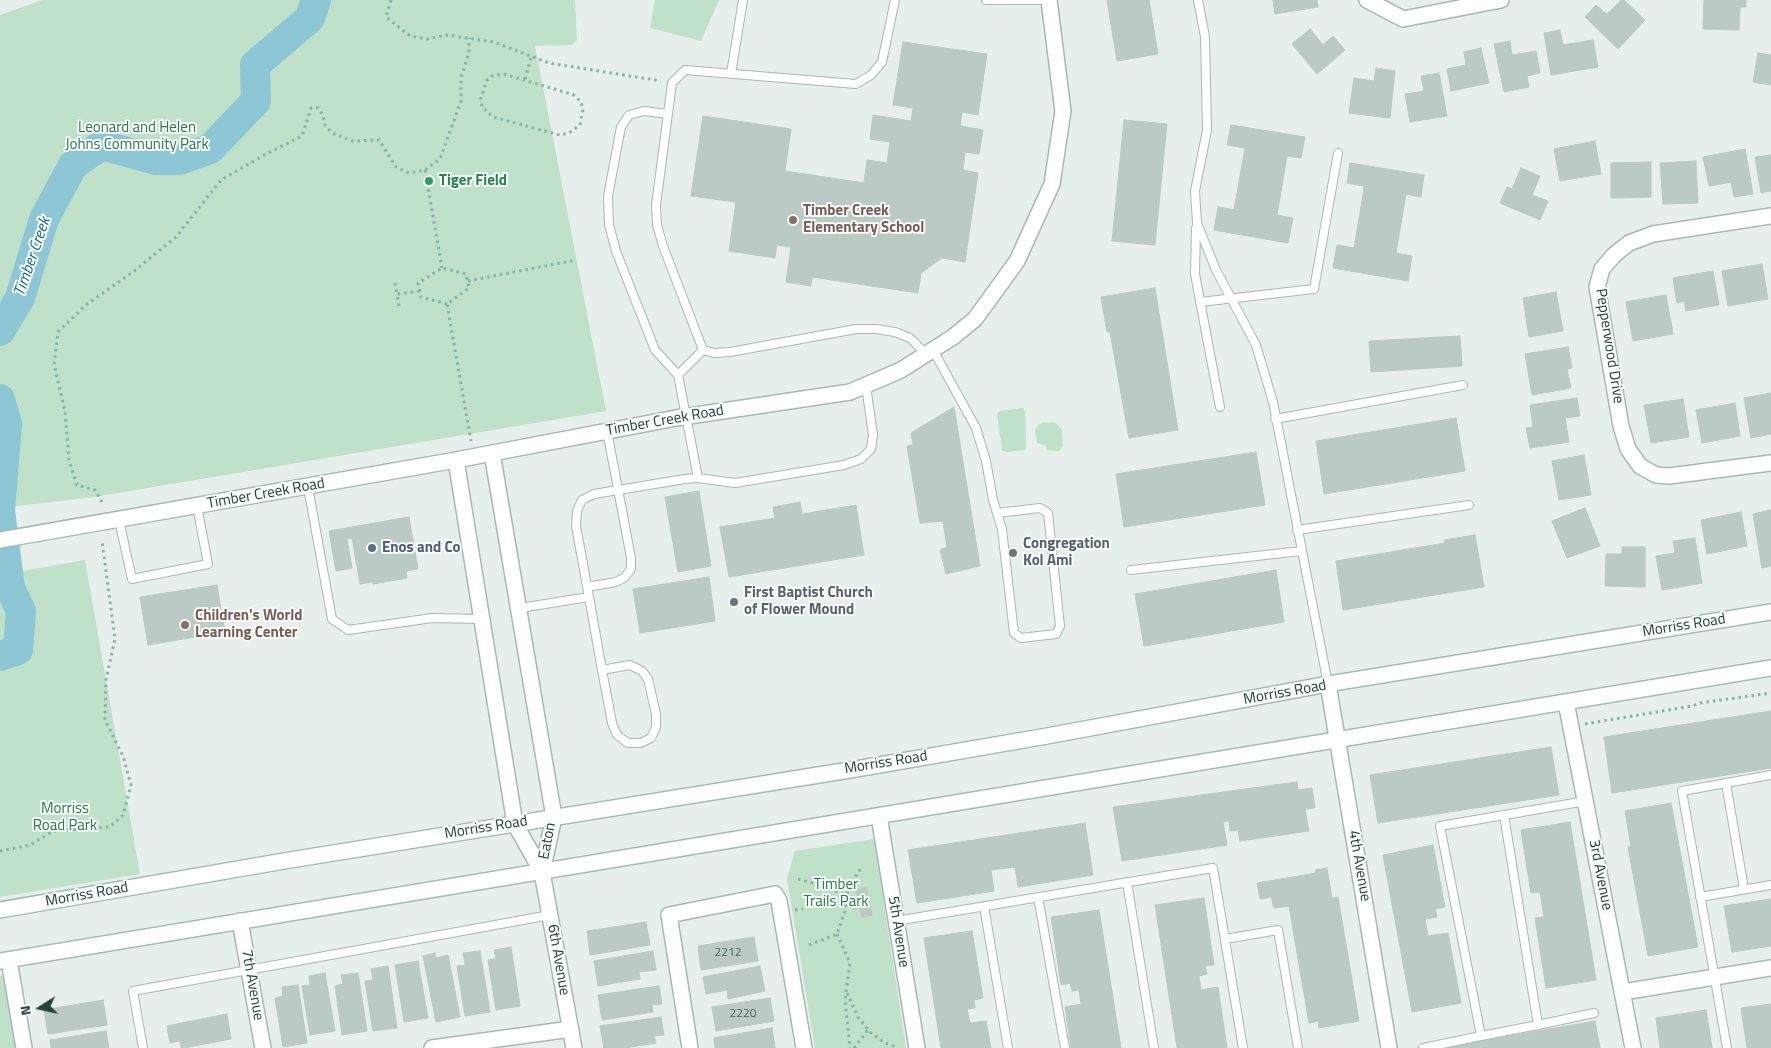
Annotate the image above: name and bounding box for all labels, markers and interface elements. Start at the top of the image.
park label: Leonard and Helen Johns Community Park [65,119,209,154]
place label: Tiger Field [439,172,507,190]
marker: Tiger Field [423,175,435,187]
place label: Timber Creek Elementary School [803,202,924,237]
marker: Timber Creek Elementary School [787,214,799,226]
water label: Timber Creek [11,215,55,299]
street label: Pepperwood Drive [1591,287,1627,405]
street label: Timber Creek Road [605,402,725,440]
street label: Timber Creek Road [206,475,326,513]
place label: Congregation Kol Ami [1023,535,1110,570]
place label: Enos and Co [382,539,460,557]
marker: Enos and Co [366,542,378,554]
marker: Congregation Kol Ami [1007,547,1019,559]
place label: First Baptist Church of Flower Mound [744,584,873,619]
marker: First Baptist Church of Flower Mound [728,596,740,608]
place label: Children's World Learning Center [195,607,302,642]
street label: Morriss Road [1641,611,1727,641]
marker: Children's World Learning Center [179,619,191,631]
street label: Morriss Road [1242,677,1328,709]
street label: Morriss Road [843,748,929,778]
park label: Morriss Road Park [33,800,97,835]
street label: Morriss Road [443,813,529,843]
street label: Eaton [536,821,560,861]
street label: 4th Avenue [1344,829,1374,903]
street label: 3rd Avenue [1584,838,1616,912]
park label: Timber Trails Park [803,876,869,911]
street label: Morriss Road [44,879,130,911]
street label: 5th Avenue [883,895,913,969]
street label: 6th Avenue [543,923,573,997]
house number: 2212 [715,946,741,960]
street label: 7th Avenue [237,948,267,1022]
north arrow [15,983,65,1033]
text: N [14,1004,36,1017]
house number: 2220 [730,1007,756,1021]

